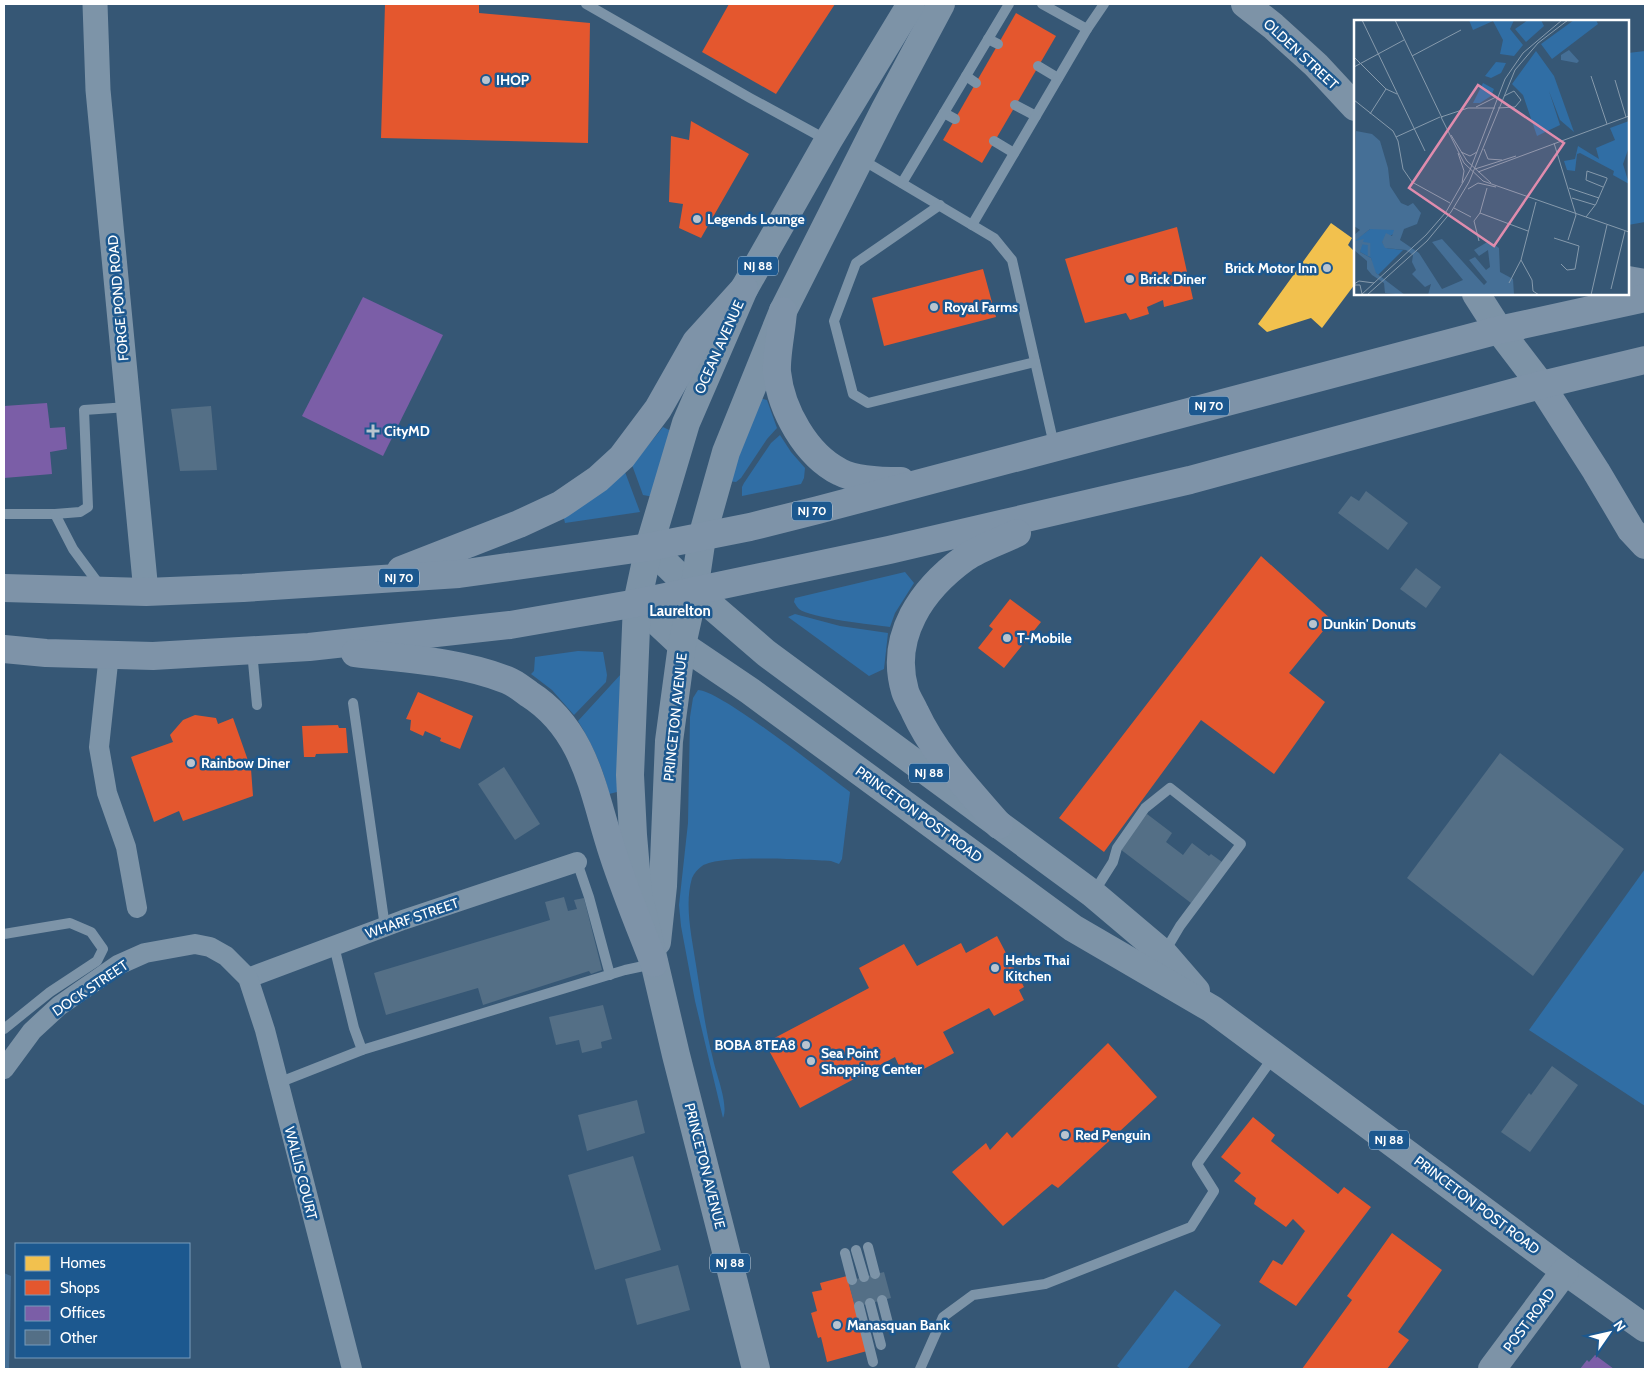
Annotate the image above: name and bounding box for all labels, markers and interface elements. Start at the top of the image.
street label: OLDEN STREET [1260,15,1343,94]
inset map [1354,20,1629,295]
place label: IHOP [496,71,530,89]
marker: IHOP [480,74,492,86]
place label: Legends Lounge [707,210,805,228]
marker: Legends Lounge [691,213,703,225]
street label: FORGE POND ROAD [104,234,132,362]
road number: NJ 88 [738,256,778,276]
place label: Brick Motor Inn [1225,259,1317,277]
marker: Brick Motor Inn [1321,262,1333,274]
place label: Brick Diner [1140,270,1206,288]
marker: Brick Diner [1124,273,1136,285]
street label: OCEAN AVENUE [690,297,748,397]
place label: Royal Farms [944,298,1018,316]
marker: Royal Farms [928,301,940,313]
road number: NJ 70 [1189,396,1229,416]
place label: CityMD [384,422,430,440]
marker: CityMD [366,424,380,438]
road number: NJ 70 [792,502,832,520]
road number: NJ 70 [379,568,419,588]
district label: Laurelton [649,602,711,620]
place label: Dunkin' Donuts [1323,615,1416,633]
marker: Dunkin' Donuts [1307,618,1319,630]
place label: T-Mobile [1017,629,1072,647]
marker: T-Mobile [1001,632,1013,644]
street label: PRINCETON AVENUE [659,652,691,782]
place label: Rainbow Diner [201,754,290,772]
marker: Rainbow Diner [185,757,197,769]
street label: PRINCETON POST ROAD [852,762,986,866]
road number: NJ 88 [909,764,949,782]
street label: WHARF STREET [363,893,462,942]
place label: Herbs Thai Kitchen [1005,951,1070,985]
street label: DOCK STREET [49,956,132,1020]
marker: Herbs Thai Kitchen [989,962,1001,974]
place label: BOBA 8TEA8 [715,1036,796,1054]
marker: BOBA 8TEA8 [800,1039,812,1051]
place label: Sea Point Shopping Center [821,1044,922,1078]
marker: Sea Point Shopping Center [805,1055,817,1067]
street label: PRINCETON AVENUE [681,1101,729,1231]
street label: WALLIS COURT [281,1125,321,1222]
place label: Red Penguin [1075,1126,1151,1144]
marker: Red Penguin [1059,1129,1071,1141]
road number: NJ 88 [1369,1130,1409,1150]
street label: PRINCETON POST ROAD [1411,1152,1543,1258]
legend [15,1243,190,1358]
text: Homes [60,1254,106,1272]
road number: NJ 88 [710,1254,750,1272]
text: Shops [60,1279,100,1297]
street label: POST ROAD [1499,1284,1559,1356]
text: Offices [60,1304,105,1322]
north arrow [1584,1308,1634,1358]
place label: Manasquan Bank [847,1316,950,1334]
text: N [1610,1317,1630,1335]
marker: Manasquan Bank [831,1319,843,1331]
text: Other [60,1329,97,1347]

